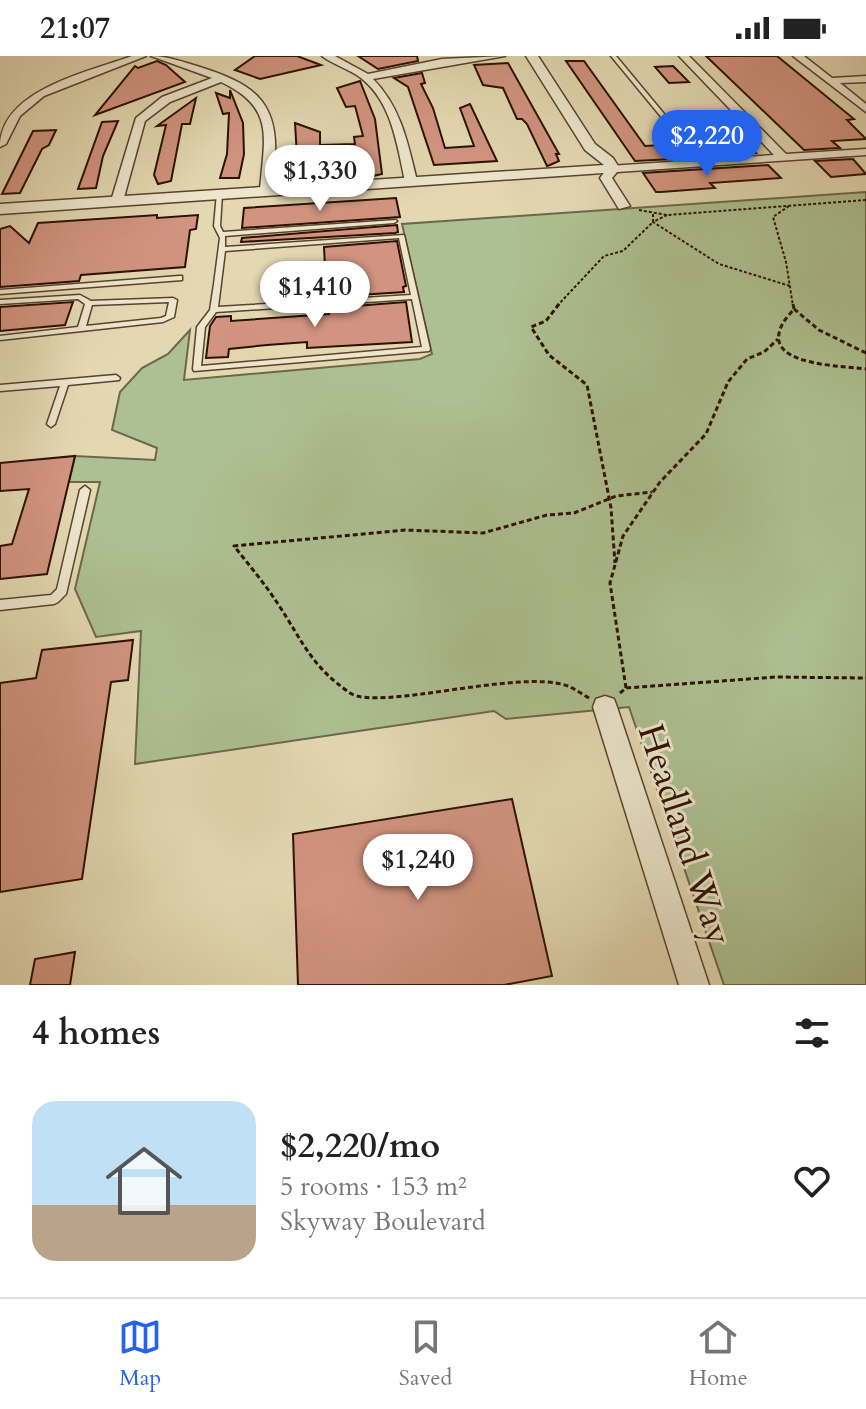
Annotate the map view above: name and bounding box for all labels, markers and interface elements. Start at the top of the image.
text: 21:07 [40,8,110,49]
pin: $2,220 [642,110,772,178]
text: $2,220 [670,118,744,153]
pin: $1,330 [255,145,385,213]
text: $1,330 [283,153,357,188]
pin: $1,410 [250,261,380,329]
text: $1,410 [278,269,352,304]
street label: Headland Way [626,718,743,951]
pin: $1,240 [353,834,483,902]
text: $1,240 [381,842,455,877]
text: 4 homes [32,1010,160,1056]
icon: filters [790,1011,834,1055]
text: $2,220/mo [280,1123,440,1169]
icon: home [96,1133,192,1229]
icon: heart [790,1159,834,1203]
text: 5 rooms · 153 m² [280,1169,467,1204]
text: Skyway Boulevard [280,1204,486,1239]
tab: Map [118,1315,162,1393]
tab: Saved [399,1315,452,1393]
tab: Home [689,1315,748,1393]

